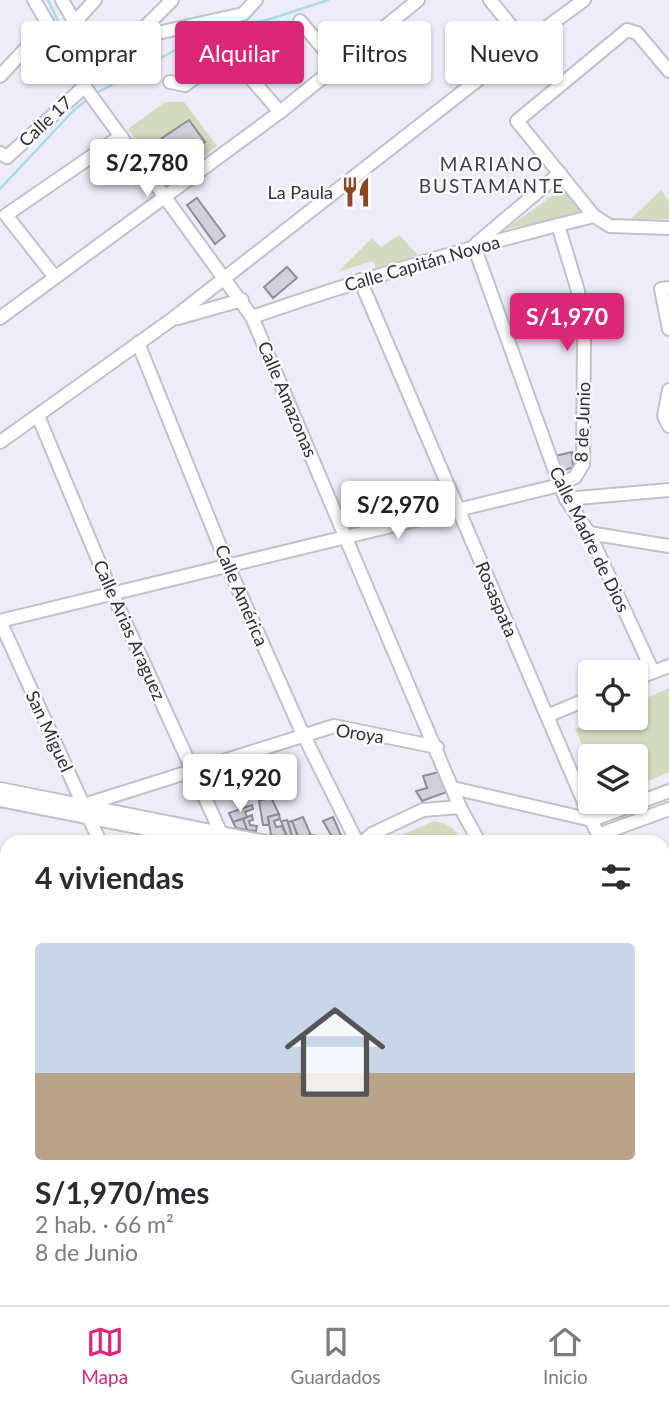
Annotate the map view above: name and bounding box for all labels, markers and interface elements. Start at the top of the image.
chip: Comprar [21,21,161,84]
chip: Alquilar [175,21,304,84]
chip: Filtros [318,21,431,84]
chip: Nuevo [445,21,563,84]
street label: Calle 17 [14,91,76,151]
pin: S/2,780 [82,140,212,199]
text: S/2,780 [106,148,188,176]
district label: MARIANO BUSTAMANTE [419,152,565,197]
restaurant icon: La Paula [339,175,373,209]
place label: La Paula [268,181,333,203]
street label: Calle Capitán Novoa [342,230,502,296]
pin: S/1,970 [502,294,632,353]
text: S/1,970 [526,302,608,330]
street label: Calle Amazonas [254,338,322,460]
street label: 8 de Junio [570,381,594,463]
street label: Calle Madre de Dios [545,463,635,616]
pin: S/2,970 [333,482,463,541]
text: S/2,970 [357,490,439,518]
street label: Calle América [211,541,273,649]
street label: Calle Arias Araguez [89,556,171,704]
street label: Rosaspata [471,558,523,640]
map controls [578,660,648,814]
button: locate [578,660,648,730]
street label: San Miguel [22,687,78,775]
street label: Oroya [334,718,386,748]
button: layers [578,744,648,814]
pin: S/1,920 [175,754,305,814]
text: S/1,920 [199,763,281,791]
icon: filters [597,858,635,896]
text: 4 viviendas [35,859,184,895]
icon: home [272,989,398,1115]
text: S/1,970/mes [35,1174,209,1210]
text: 2 hab. · 66 m² [35,1210,174,1238]
text: 8 de Junio [35,1238,138,1266]
tab: Mapa [81,1323,128,1388]
tab: Guardados [291,1323,381,1388]
tab: Inicio [543,1323,588,1388]

